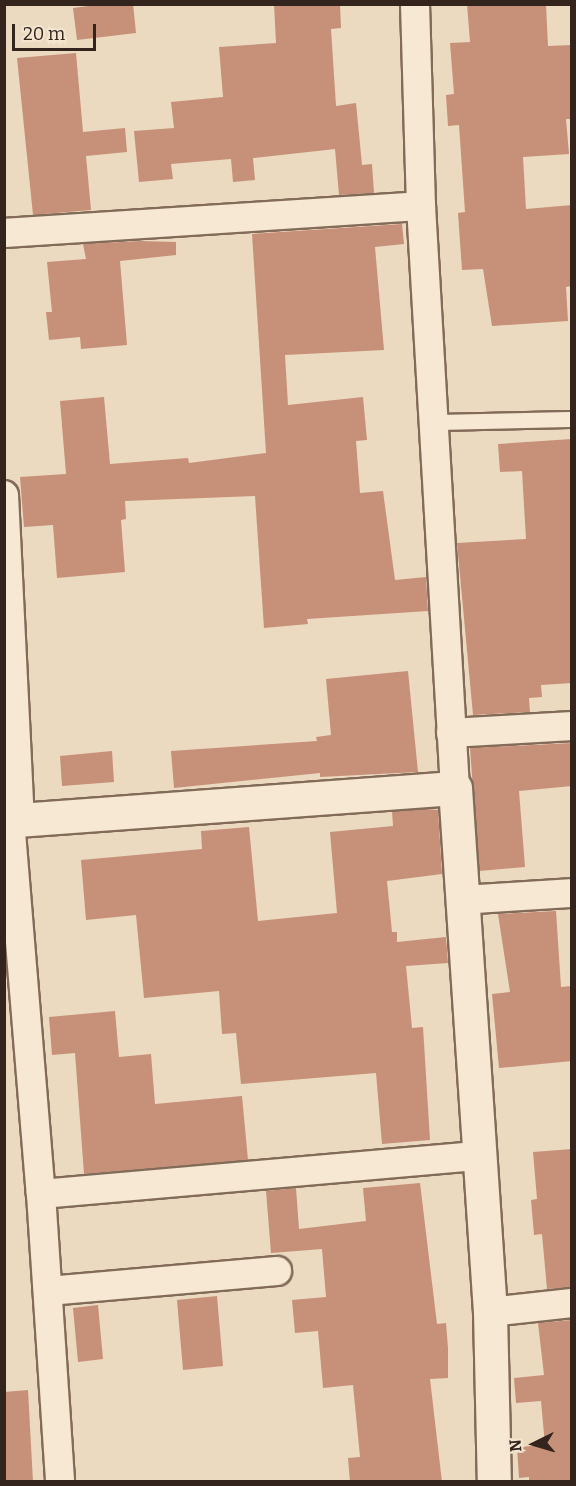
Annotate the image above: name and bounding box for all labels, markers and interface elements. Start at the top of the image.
scale bar [15,12,99,50]
text: 20 m [23,23,65,45]
north arrow [504,1414,564,1474]
text: N [506,1439,526,1453]

